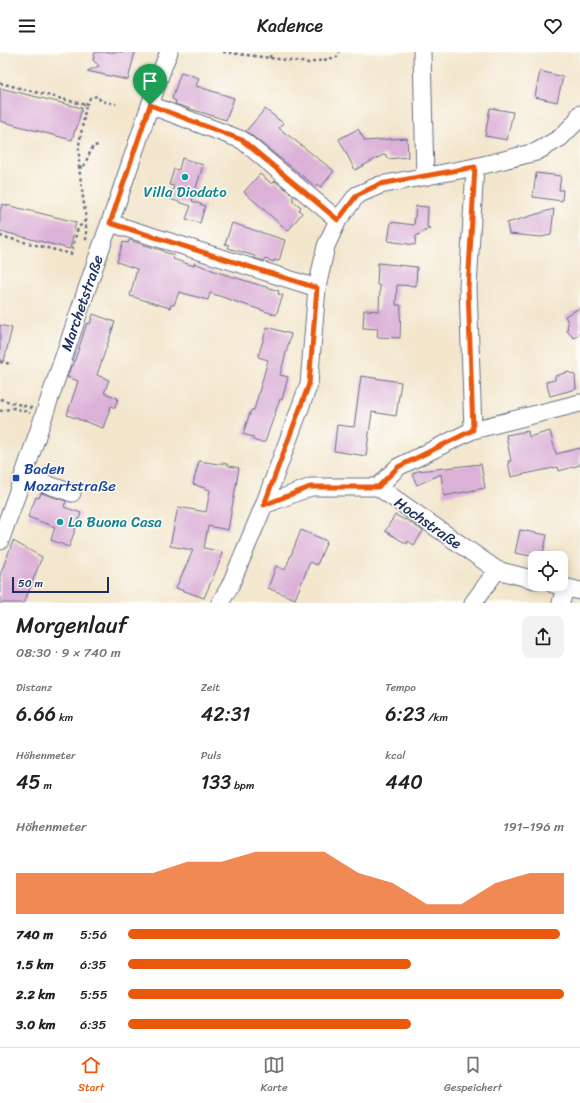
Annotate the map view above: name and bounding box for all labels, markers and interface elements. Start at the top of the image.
text: Kadence [257,10,323,42]
icon: menu [16,15,38,37]
icon: heart [542,15,564,37]
pin [133,64,167,105]
icon: arrive [139,70,161,92]
marker: Villa Diodato [180,172,190,182]
place label: Villa Diodato [143,179,227,205]
street label: Marchetstraße [53,251,111,355]
place label: Baden Mozartstraße [24,456,116,499]
marker: Baden Mozartstraße [11,473,21,483]
street label: Hochstraße [389,490,467,556]
place label: La Buona Casa [68,509,162,535]
marker: La Buona Casa [55,517,65,527]
map controls [528,551,568,591]
button: locate [528,551,568,591]
text: 50 m [18,574,43,593]
scale bar [12,575,109,594]
text: Morgenlauf [16,606,127,645]
button: share [522,616,564,658]
text: 08:30 · 9 × 740 m [16,641,121,664]
text: Distanz [16,678,52,697]
text: Zeit [201,678,220,697]
text: Tempo [385,678,416,697]
text: 6.66 [16,697,56,732]
text: 42:31 [201,697,250,732]
text: 6:23 [385,697,425,732]
text: km [56,708,73,727]
text: /km [425,708,448,727]
text: Höhenmeter [16,746,75,765]
text: Puls [201,746,221,765]
text: kcal [385,746,405,765]
text: 45 [16,765,41,800]
text: 133 [201,765,231,800]
text: 440 [385,765,423,800]
text: m [41,776,52,795]
text: bpm [231,776,254,795]
text: Höhenmeter [16,815,86,838]
text: 191–196 m [503,815,564,838]
text: 740 m [16,923,53,946]
text: 5:56 [80,923,107,946]
text: 1.5 km [16,953,54,976]
text: 6:35 [80,953,106,976]
text: 2.2 km [16,983,55,1006]
text: 5:55 [80,983,108,1006]
text: 3.0 km [16,1013,56,1036]
text: 6:35 [80,1013,106,1036]
tab: Start [78,1054,104,1097]
tab: Karte [261,1054,288,1097]
tab: Gespeichert [444,1054,502,1097]

